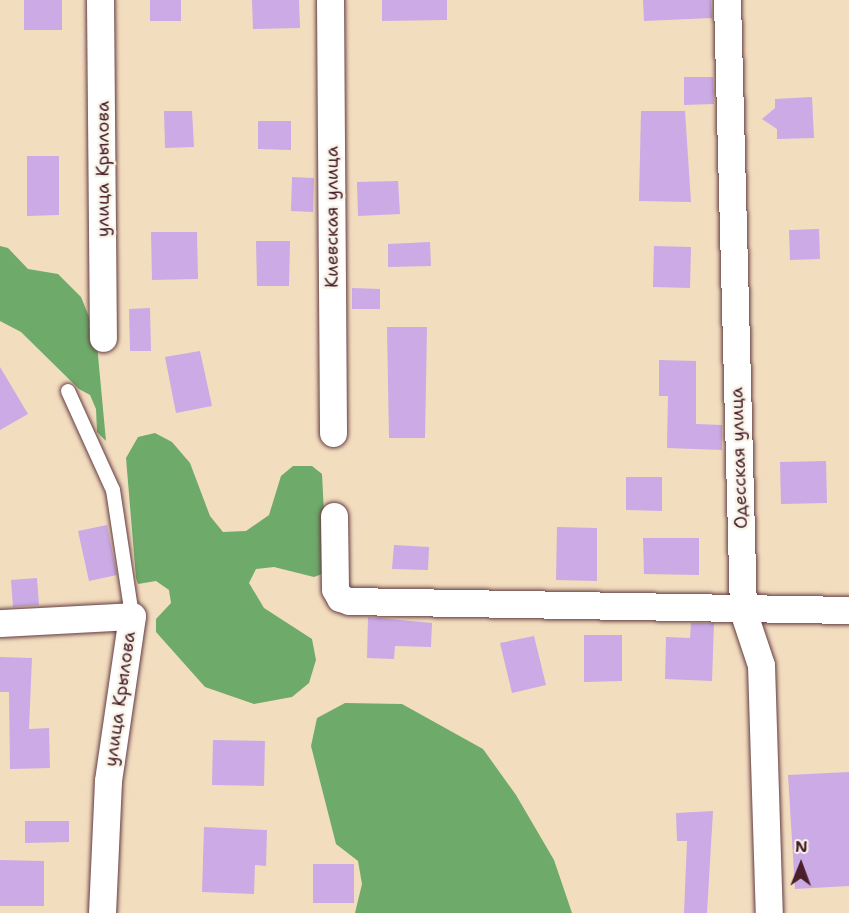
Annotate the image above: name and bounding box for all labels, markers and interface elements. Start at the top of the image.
street label: улица Крылова [92,101,114,237]
street label: Киевская улица [321,146,343,288]
street label: Одесская улица [726,387,752,529]
street label: улица Крылова [100,630,140,768]
north arrow [771,835,831,895]
text: N [795,836,808,857]

